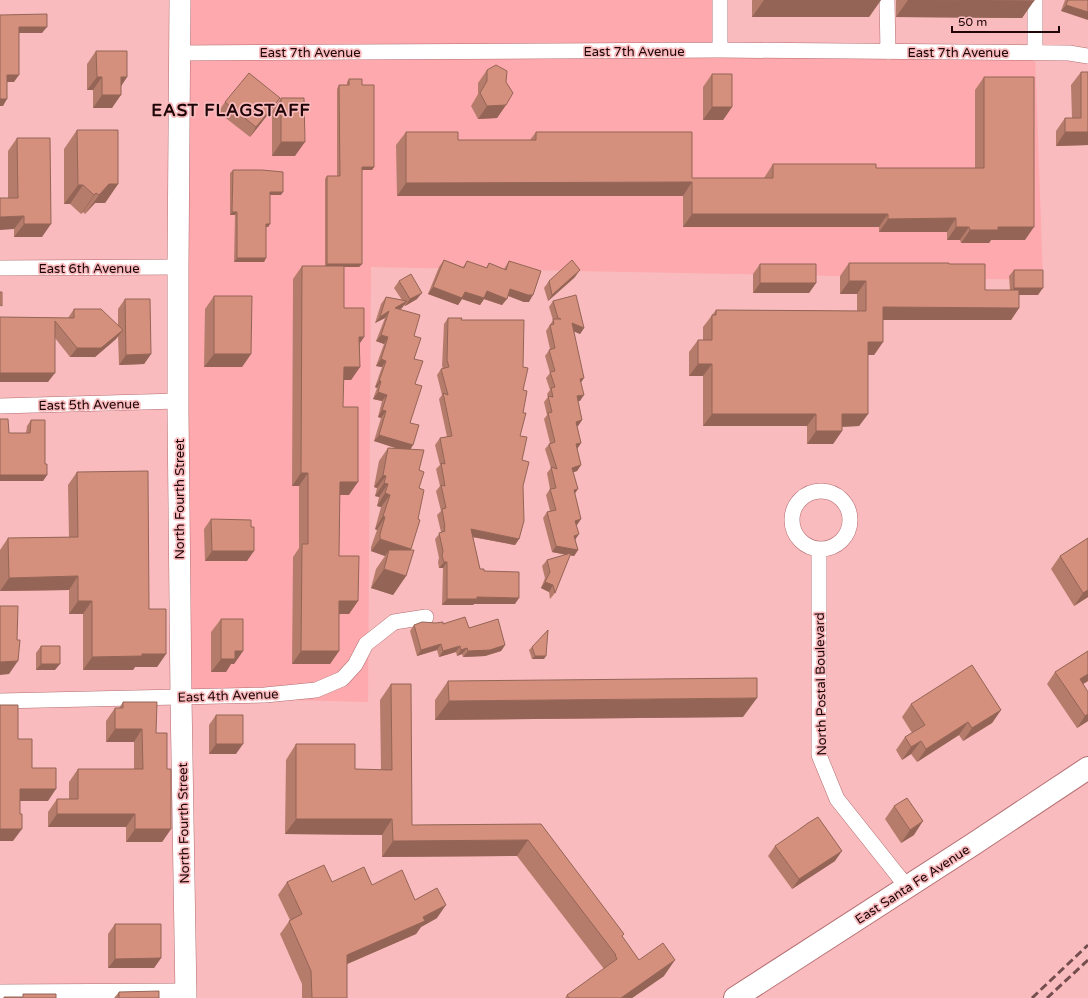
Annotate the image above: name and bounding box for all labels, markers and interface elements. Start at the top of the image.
scale bar [952,8,1059,34]
text: 50 m [958,15,987,29]
street label: East 7th Avenue [584,44,685,60]
street label: East 7th Avenue [260,45,361,61]
street label: East 7th Avenue [908,45,1009,61]
district label: EAST FLAGSTAFF [151,100,311,121]
street label: East 6th Avenue [39,261,140,277]
street label: East 5th Avenue [38,396,140,414]
street label: North Fourth Street [172,438,188,560]
street label: North Postal Boulevard [812,612,830,756]
street label: East 4th Avenue [177,686,279,706]
street label: North Fourth Street [175,762,193,884]
street label: East Santa Fe Avenue [852,842,973,928]

